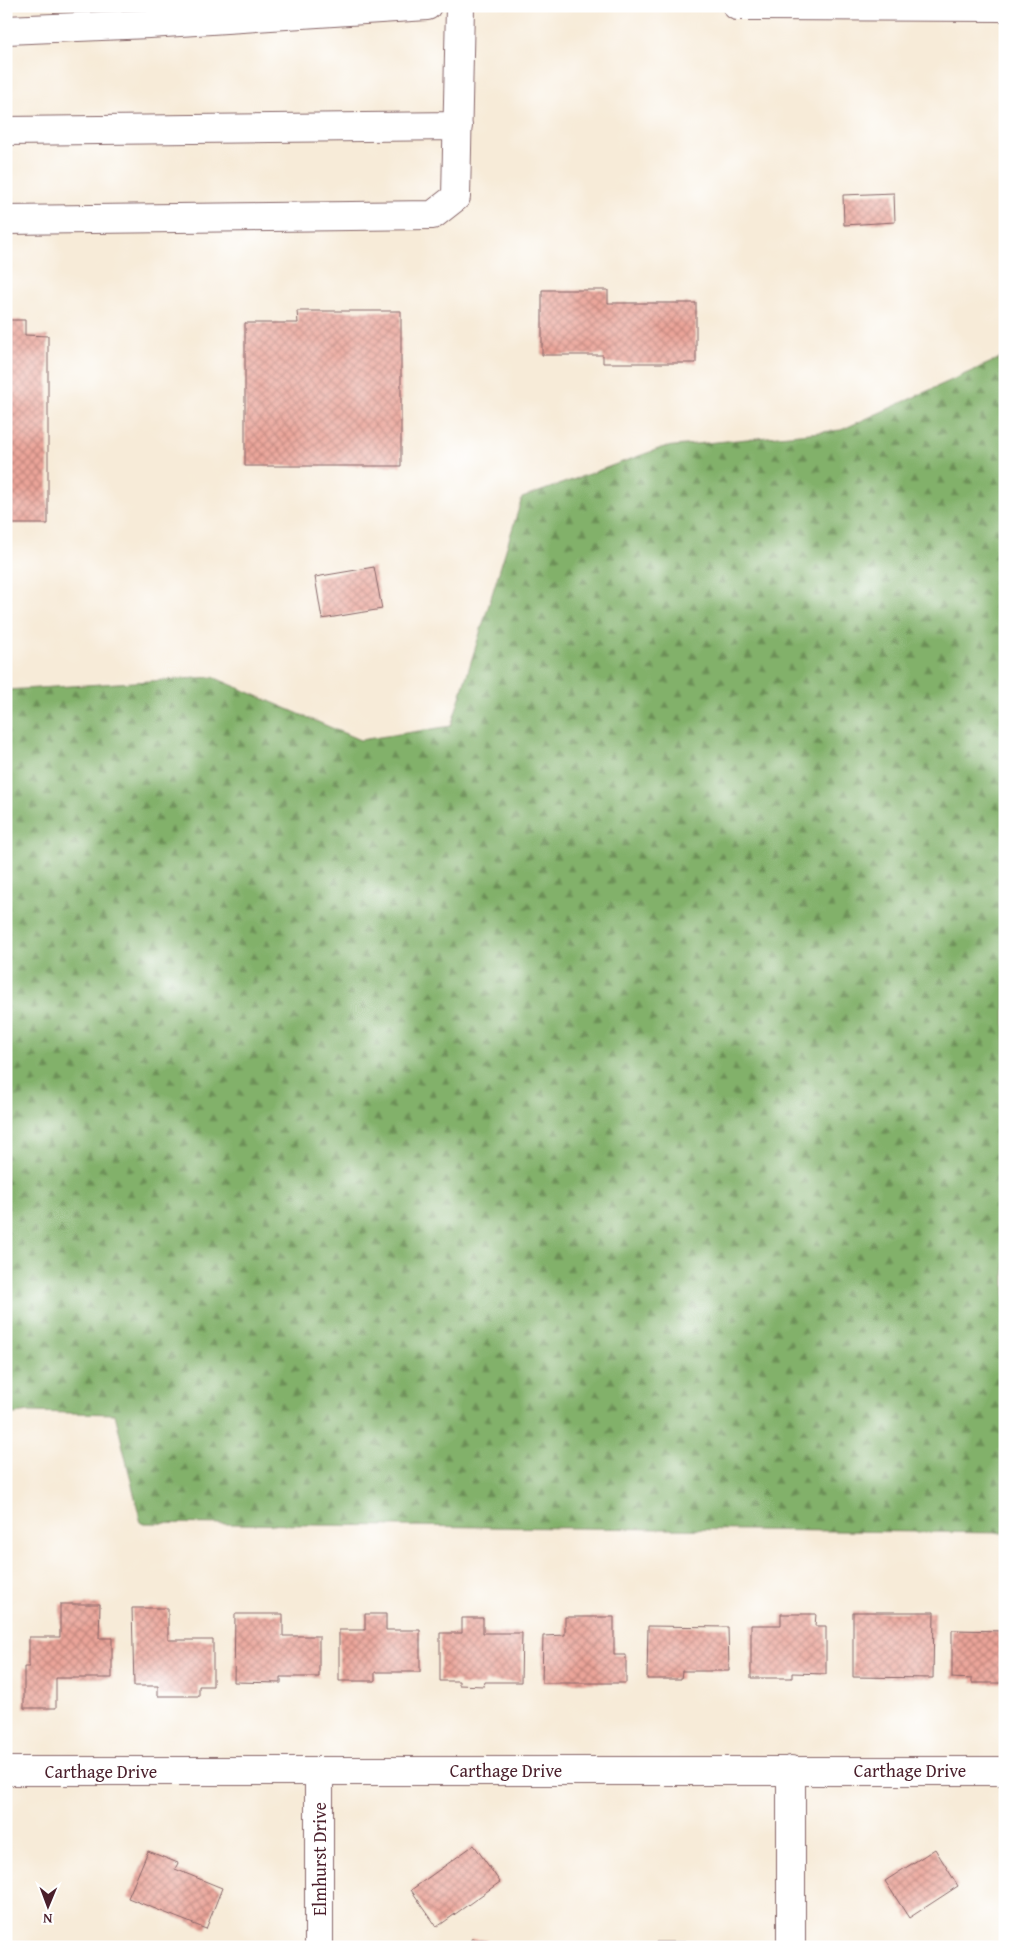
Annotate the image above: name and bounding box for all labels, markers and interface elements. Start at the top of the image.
street label: Carthage Drive [450,1757,562,1784]
street label: Carthage Drive [854,1757,966,1784]
street label: Carthage Drive [45,1758,157,1785]
street label: Elmhurst Drive [306,1802,333,1916]
north arrow [22,1880,72,1930]
text: N [42,1909,53,1929]

